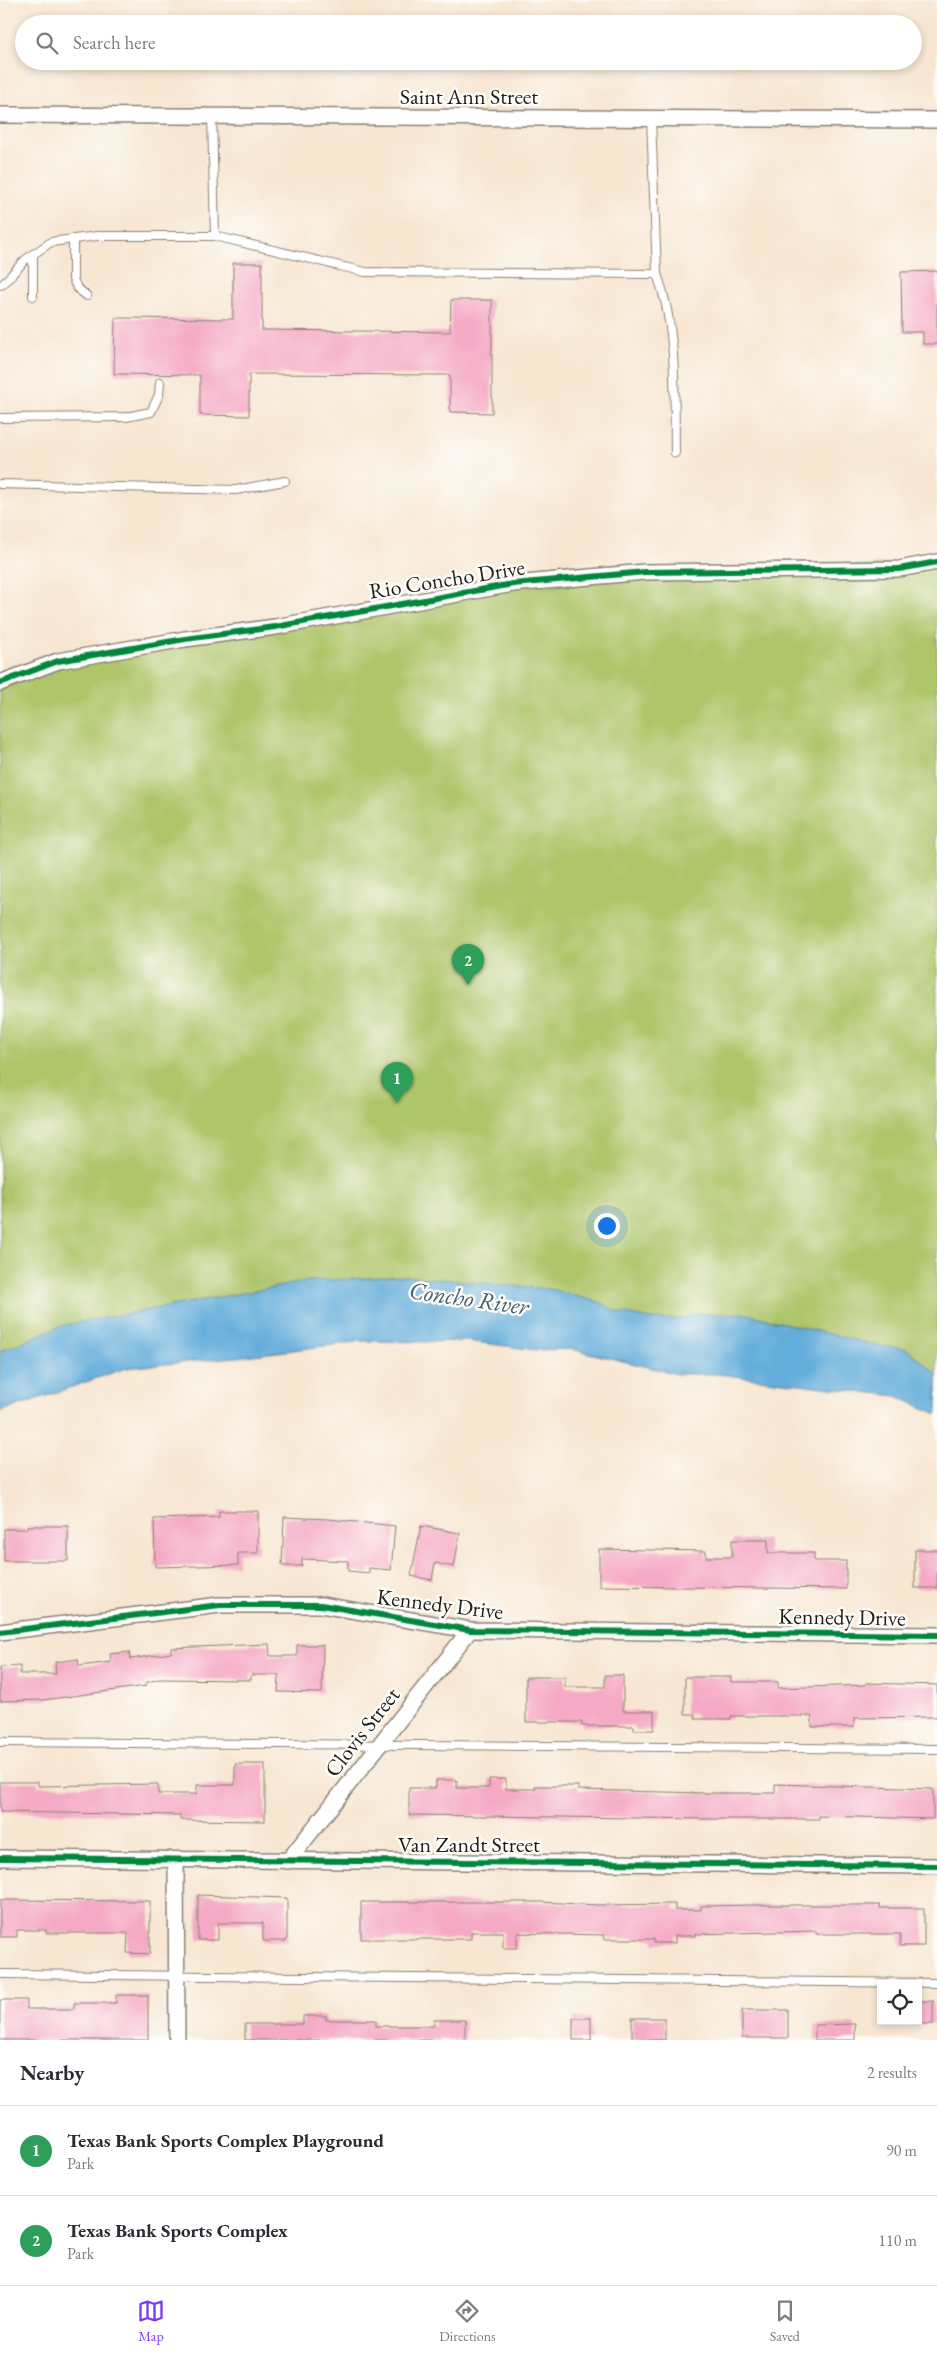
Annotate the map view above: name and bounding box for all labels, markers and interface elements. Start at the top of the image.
search box [15,15,922,70]
icon: search [33,29,61,57]
text: Search here [73,30,155,55]
street label: Saint Ann Street [400,82,538,111]
street label: Rio Concho Drive [367,552,527,606]
pin: 2 [452,944,484,985]
pin: 1 [381,1062,413,1103]
your location [594,1213,620,1239]
water label: Concho River [407,1274,533,1322]
street label: Kennedy Drive [375,1582,505,1626]
street label: Kennedy Drive [778,1601,906,1633]
street label: Clovis Street [318,1681,406,1783]
street label: Van Zandt Street [398,1830,540,1859]
map controls [877,1980,922,2025]
button: locate [877,1980,922,2025]
text: Nearby [20,2059,84,2086]
text: 2 results [867,2062,917,2083]
text: Texas Bank Sports Complex Playground [67,2128,384,2153]
text: 1 [32,2140,40,2161]
text: 90 m [886,2140,917,2161]
text: Park [67,2153,94,2174]
text: Texas Bank Sports Complex [67,2218,288,2243]
text: 2 [32,2230,40,2251]
text: 110 m [878,2230,917,2251]
text: Park [67,2243,94,2264]
tab: Map [137,2297,165,2345]
tab: Directions [439,2297,496,2345]
tab: Saved [770,2297,800,2345]

